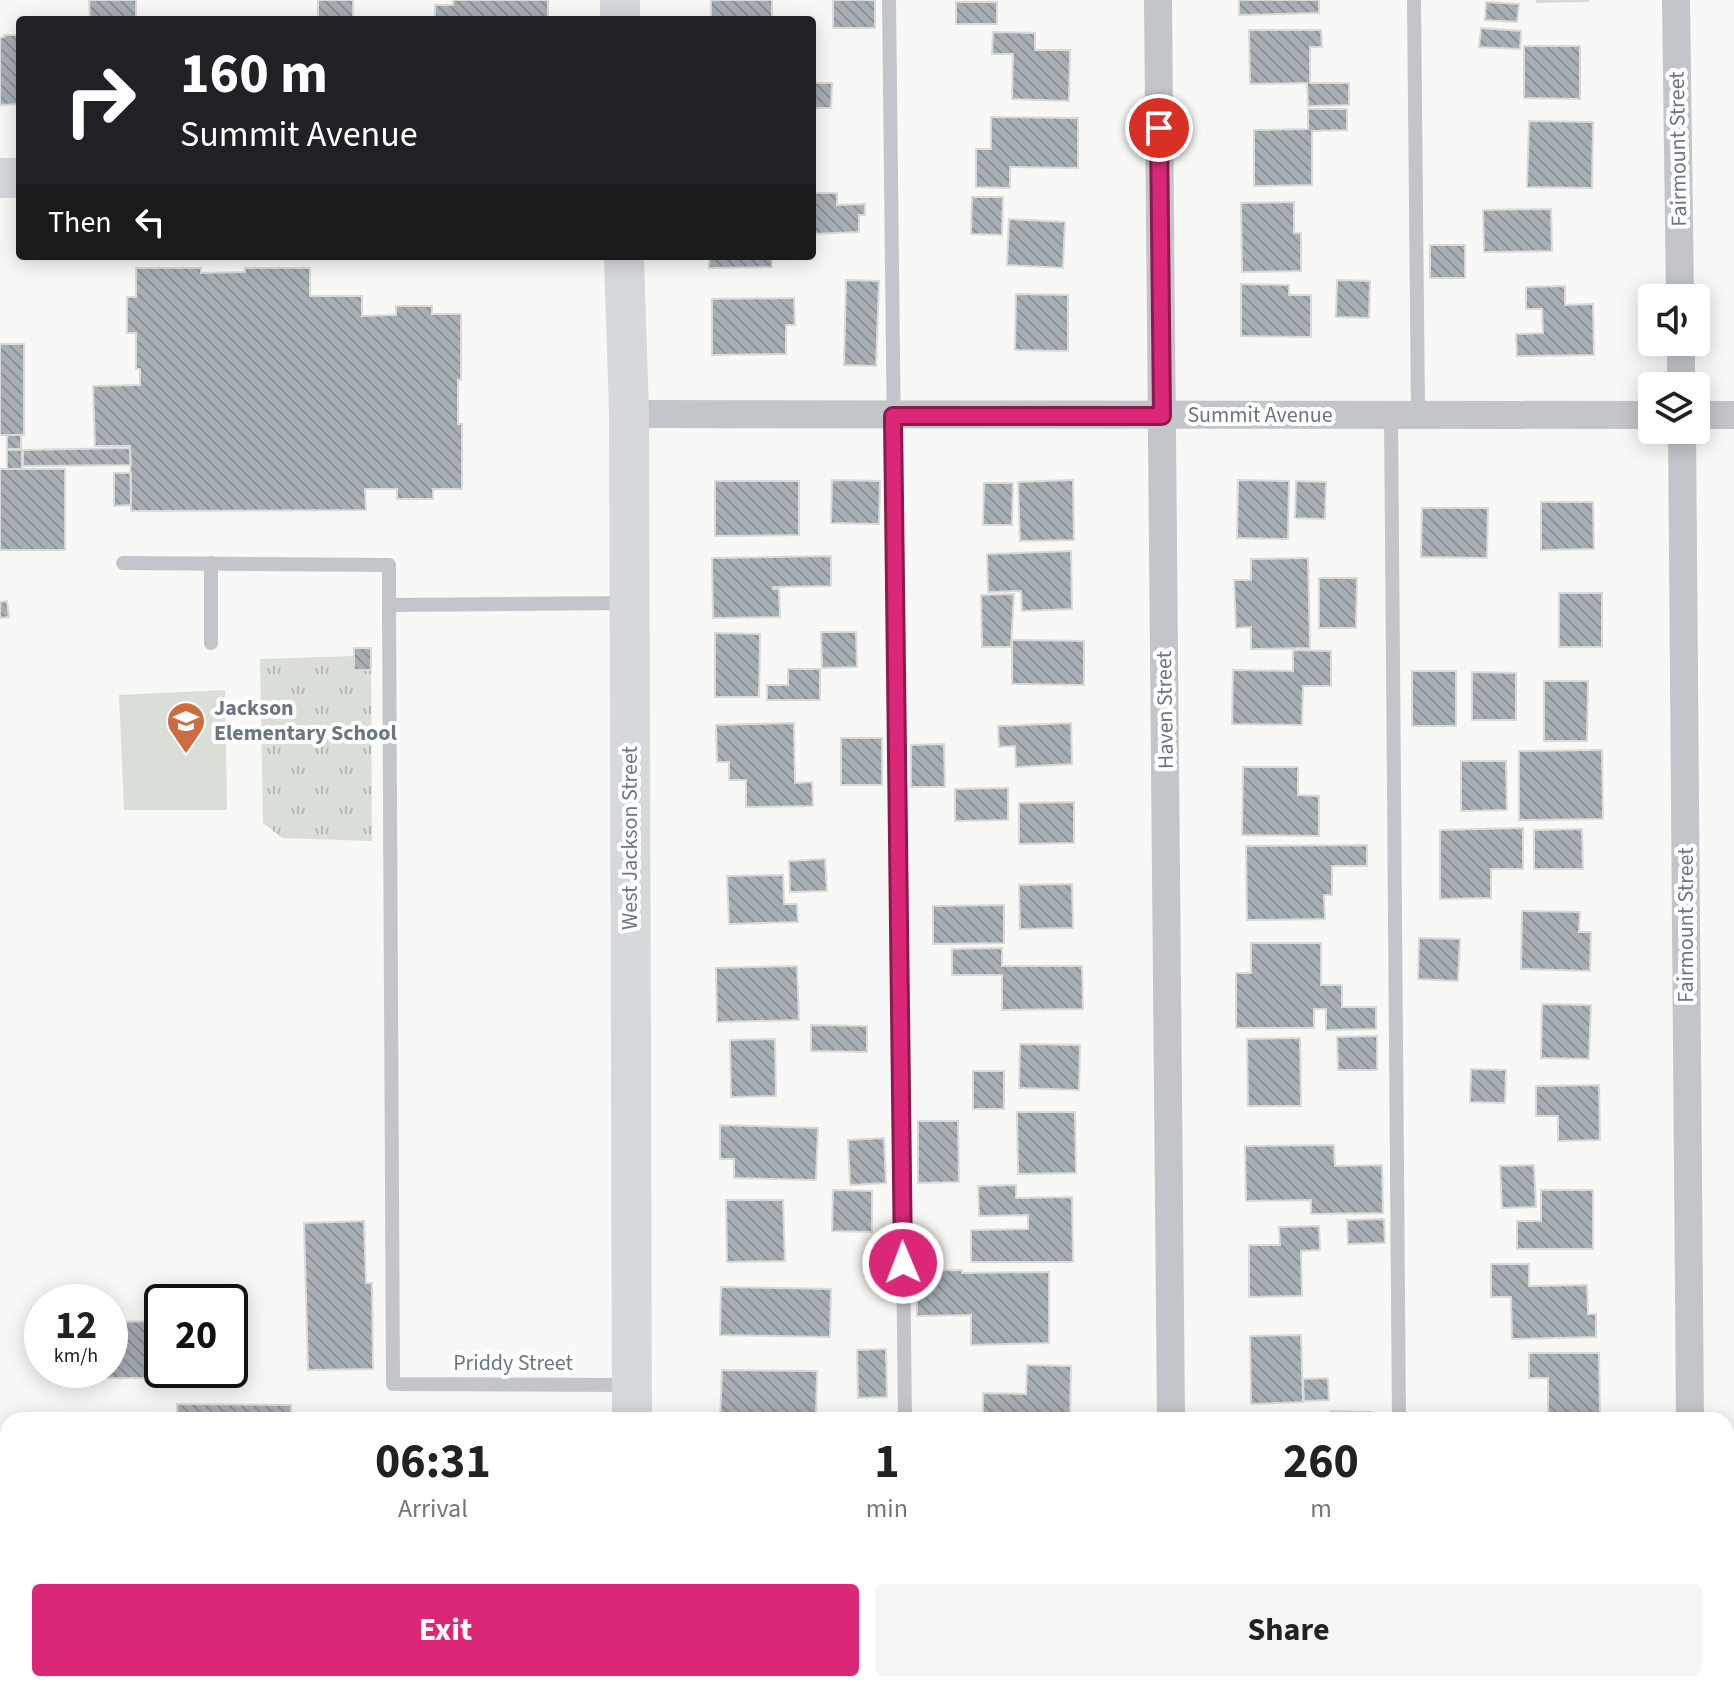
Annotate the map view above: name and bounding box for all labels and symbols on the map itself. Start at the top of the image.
street label: Fairmount Street [1661,70,1695,227]
pin [1125,94,1193,162]
street label: Summit Avenue [1187,399,1333,431]
street label: Haven Street [1148,650,1182,769]
place label: Jackson Elementary School [214,692,397,749]
school or university icon: Jackson Elementary School [165,700,207,755]
street label: West Jackson Street [614,745,646,930]
street label: Fairmount Street [1670,847,1702,1003]
position arrow [861,1221,945,1305]
speed limit sign: 20 [144,1284,248,1388]
street label: Priddy Street [453,1347,573,1379]

